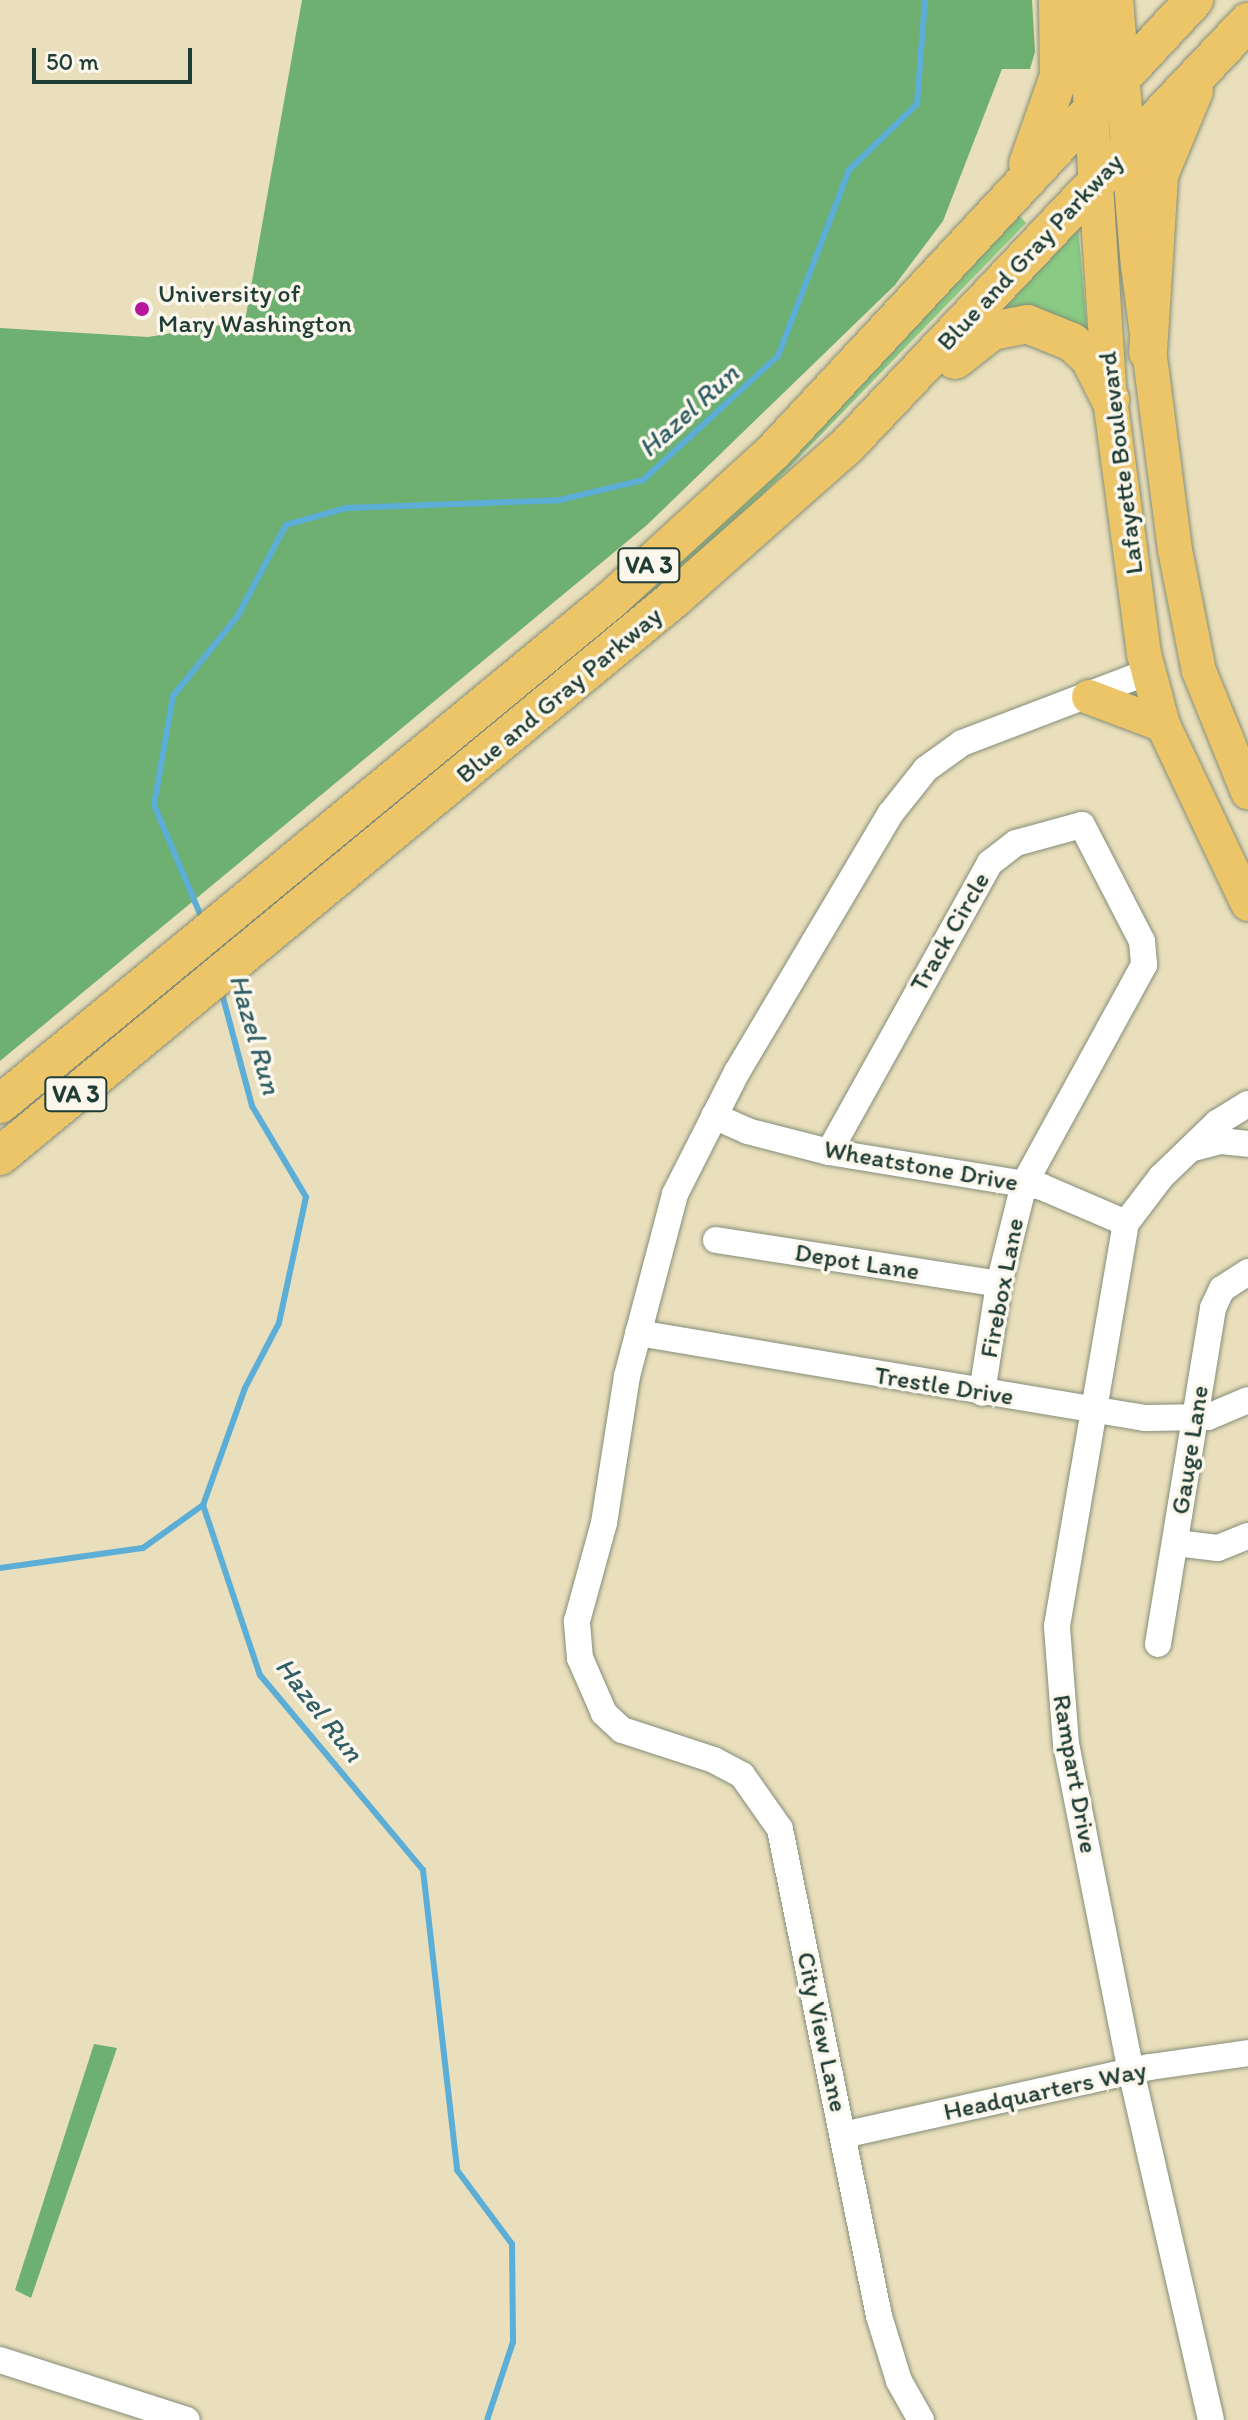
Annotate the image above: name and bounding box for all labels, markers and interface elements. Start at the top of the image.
scale bar [36,32,196,82]
text: 50 m [46,47,99,76]
street label: Blue and Gray Parkway [930,147,1130,357]
place label: University of Mary Washington [158,278,352,340]
marker: University of Mary Washington [133,300,151,318]
street label: Lafayette Boulevard [1092,349,1150,577]
water label: Hazel Run [631,356,745,464]
road number: VA 3 [617,545,681,585]
street label: Blue and Gray Parkway [450,600,668,790]
street label: Track Circle [903,867,997,997]
water label: Hazel Run [223,970,289,1098]
road number: VA 3 [44,1074,108,1114]
street label: Wheatstone Drive [822,1134,1020,1198]
street label: Firebox Lane [973,1215,1031,1361]
street label: Depot Lane [792,1237,922,1287]
street label: Trestle Drive [872,1360,1016,1412]
street label: Gauge Lane [1164,1383,1216,1517]
water label: Hazel Run [269,1650,371,1768]
street label: Rampart Drive [1046,1692,1104,1856]
street label: City View Lane [790,1949,854,2115]
street label: Headquarters Way [941,2054,1149,2128]

